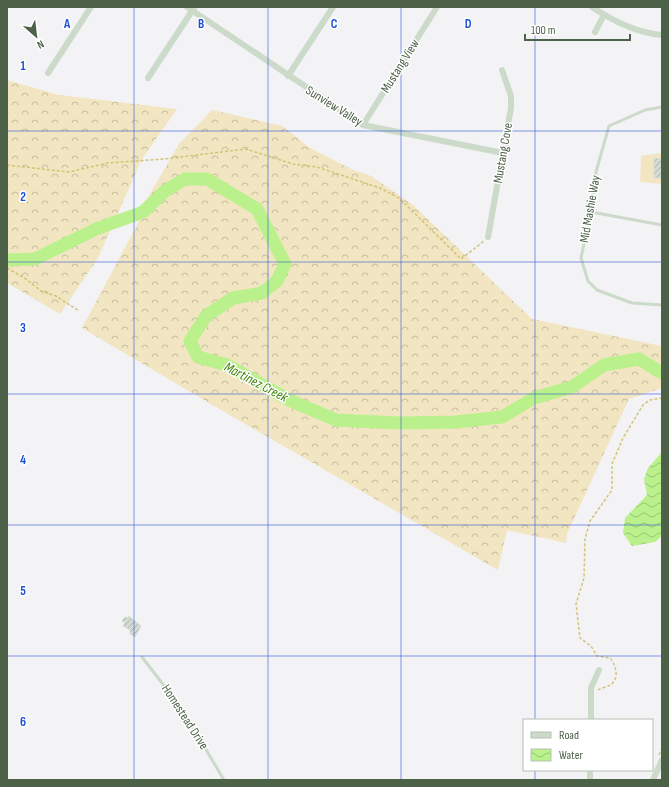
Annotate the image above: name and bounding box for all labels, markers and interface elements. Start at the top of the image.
north arrow [16,16,56,56]
text: A [63,16,71,32]
text: B [198,16,204,32]
text: C [331,16,338,32]
text: D [465,16,472,32]
scale bar [525,16,630,42]
text: 100 m [531,23,556,38]
street label: Mustang View [377,36,423,96]
text: N [35,37,46,52]
text: 1 [20,58,26,74]
street label: Sunview Valley [303,82,365,130]
street label: Mustang Cove [490,121,516,185]
street label: Mid Mashie Way [576,174,604,244]
text: 2 [20,189,26,205]
text: 3 [20,320,26,336]
water label: Martinez Creek [221,358,291,406]
text: 4 [20,452,26,468]
text: 5 [20,583,26,599]
street label: Homestead Drive [158,681,212,753]
text: 6 [20,714,26,730]
legend [523,719,653,771]
text: Road [559,728,579,743]
text: Water [559,748,583,763]

